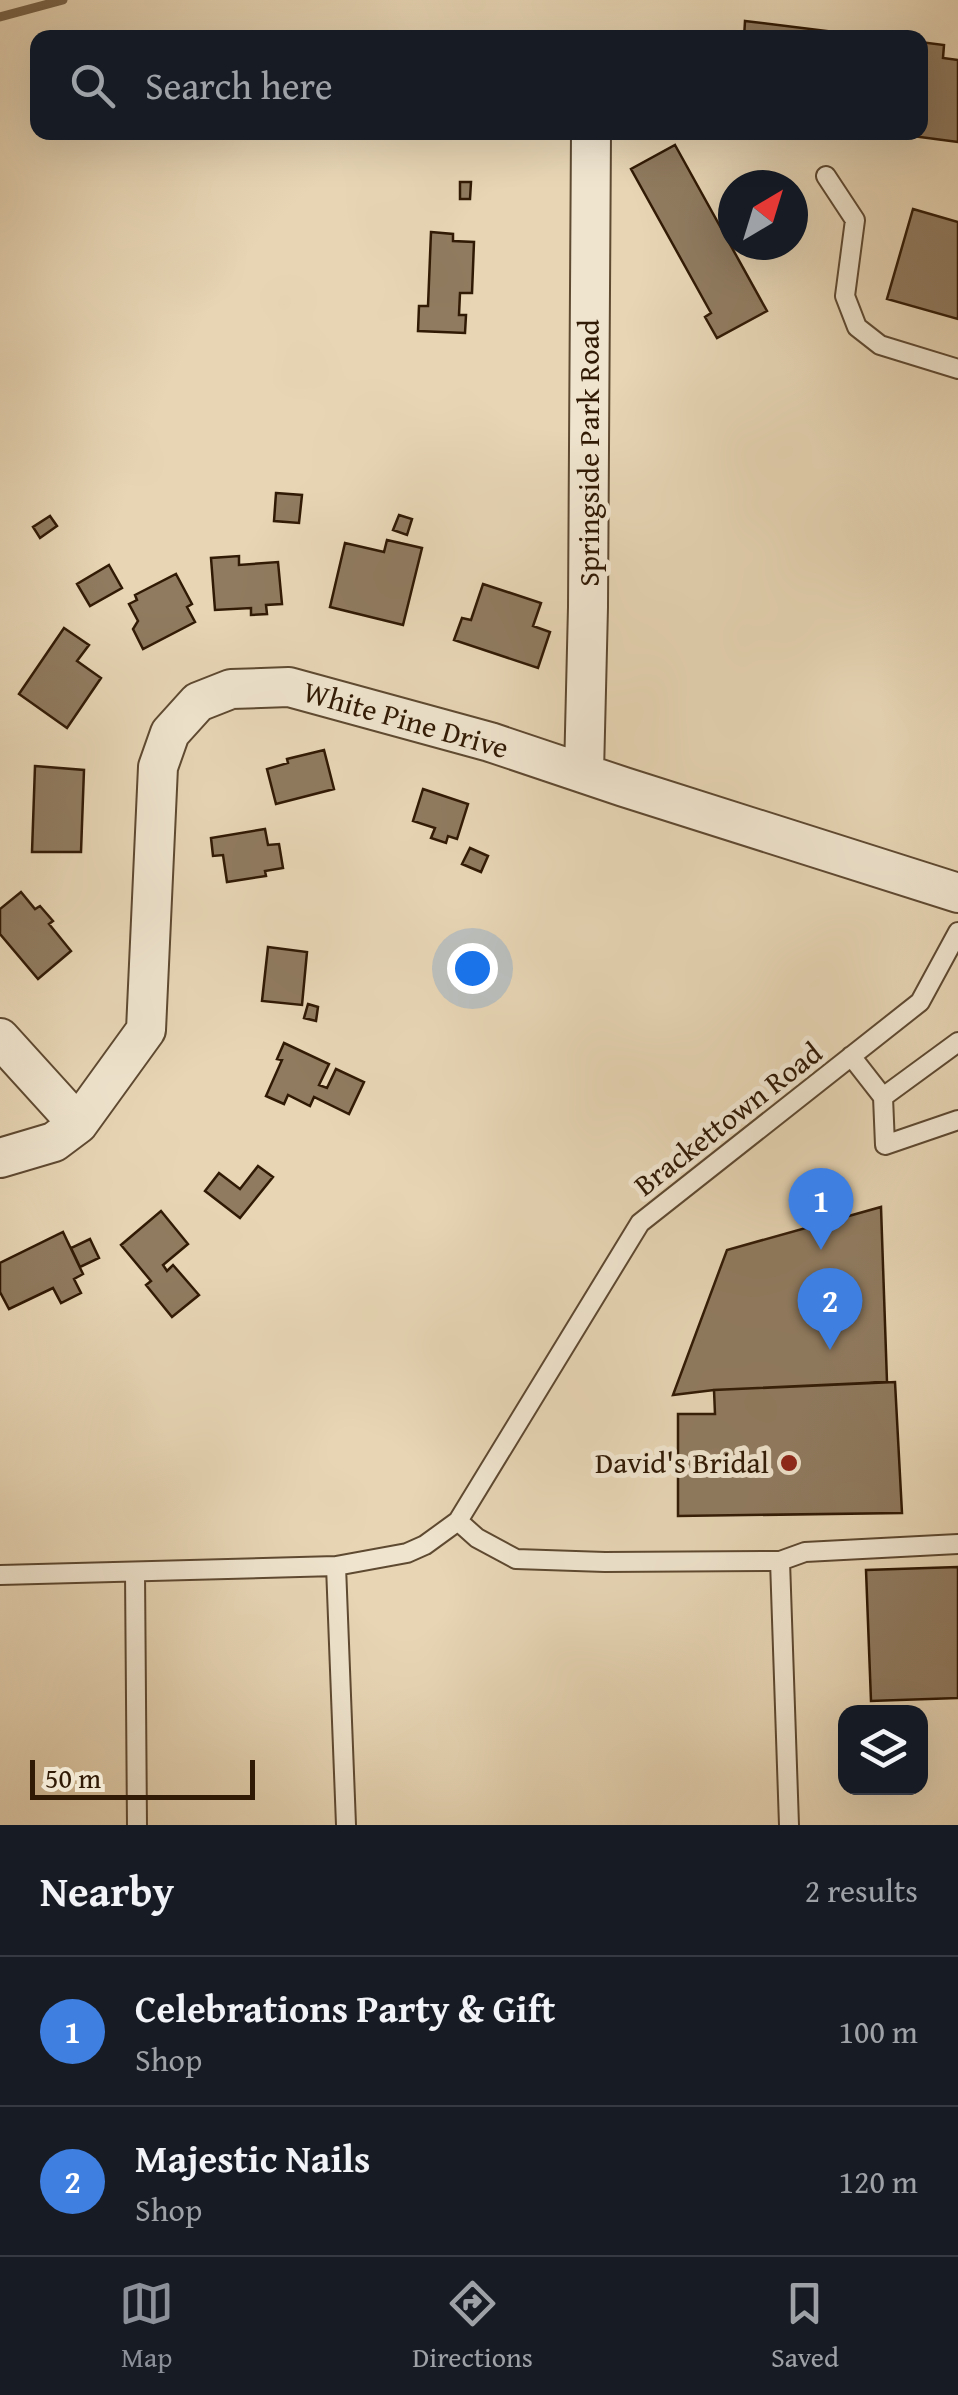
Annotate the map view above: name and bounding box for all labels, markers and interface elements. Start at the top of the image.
search box [30,30,928,140]
text: Search here [145,57,333,113]
icon: search [65,58,120,113]
north arrow [718,170,808,260]
street label: Springside Park Road [566,319,610,587]
street label: White Pine Drive [299,669,514,769]
your location [447,943,498,994]
street label: Brackettown Road [624,1031,831,1206]
pin: 1 [788,1168,854,1250]
pin: 2 [798,1268,862,1350]
place label: David's Bridal [595,1440,769,1484]
marker: David's Bridal [778,1452,800,1474]
map controls [838,1705,928,1795]
button: layers [838,1705,928,1795]
scale bar [30,1755,255,1800]
text: 50 m [45,1757,101,1798]
text: Nearby [40,1860,174,1921]
text: 2 results [805,1867,918,1914]
text: Celebrations Party & Gift [135,1980,555,2036]
text: 1 [64,2008,81,2055]
text: 100 m [839,2008,918,2055]
text: Shop [135,2036,202,2083]
text: Majestic Nails [135,2130,370,2186]
text: 2 [64,2158,81,2205]
text: 120 m [839,2158,918,2205]
text: Shop [135,2186,202,2233]
tab: Map [119,2276,174,2377]
tab: Directions [412,2276,533,2377]
tab: Saved [771,2276,839,2377]

